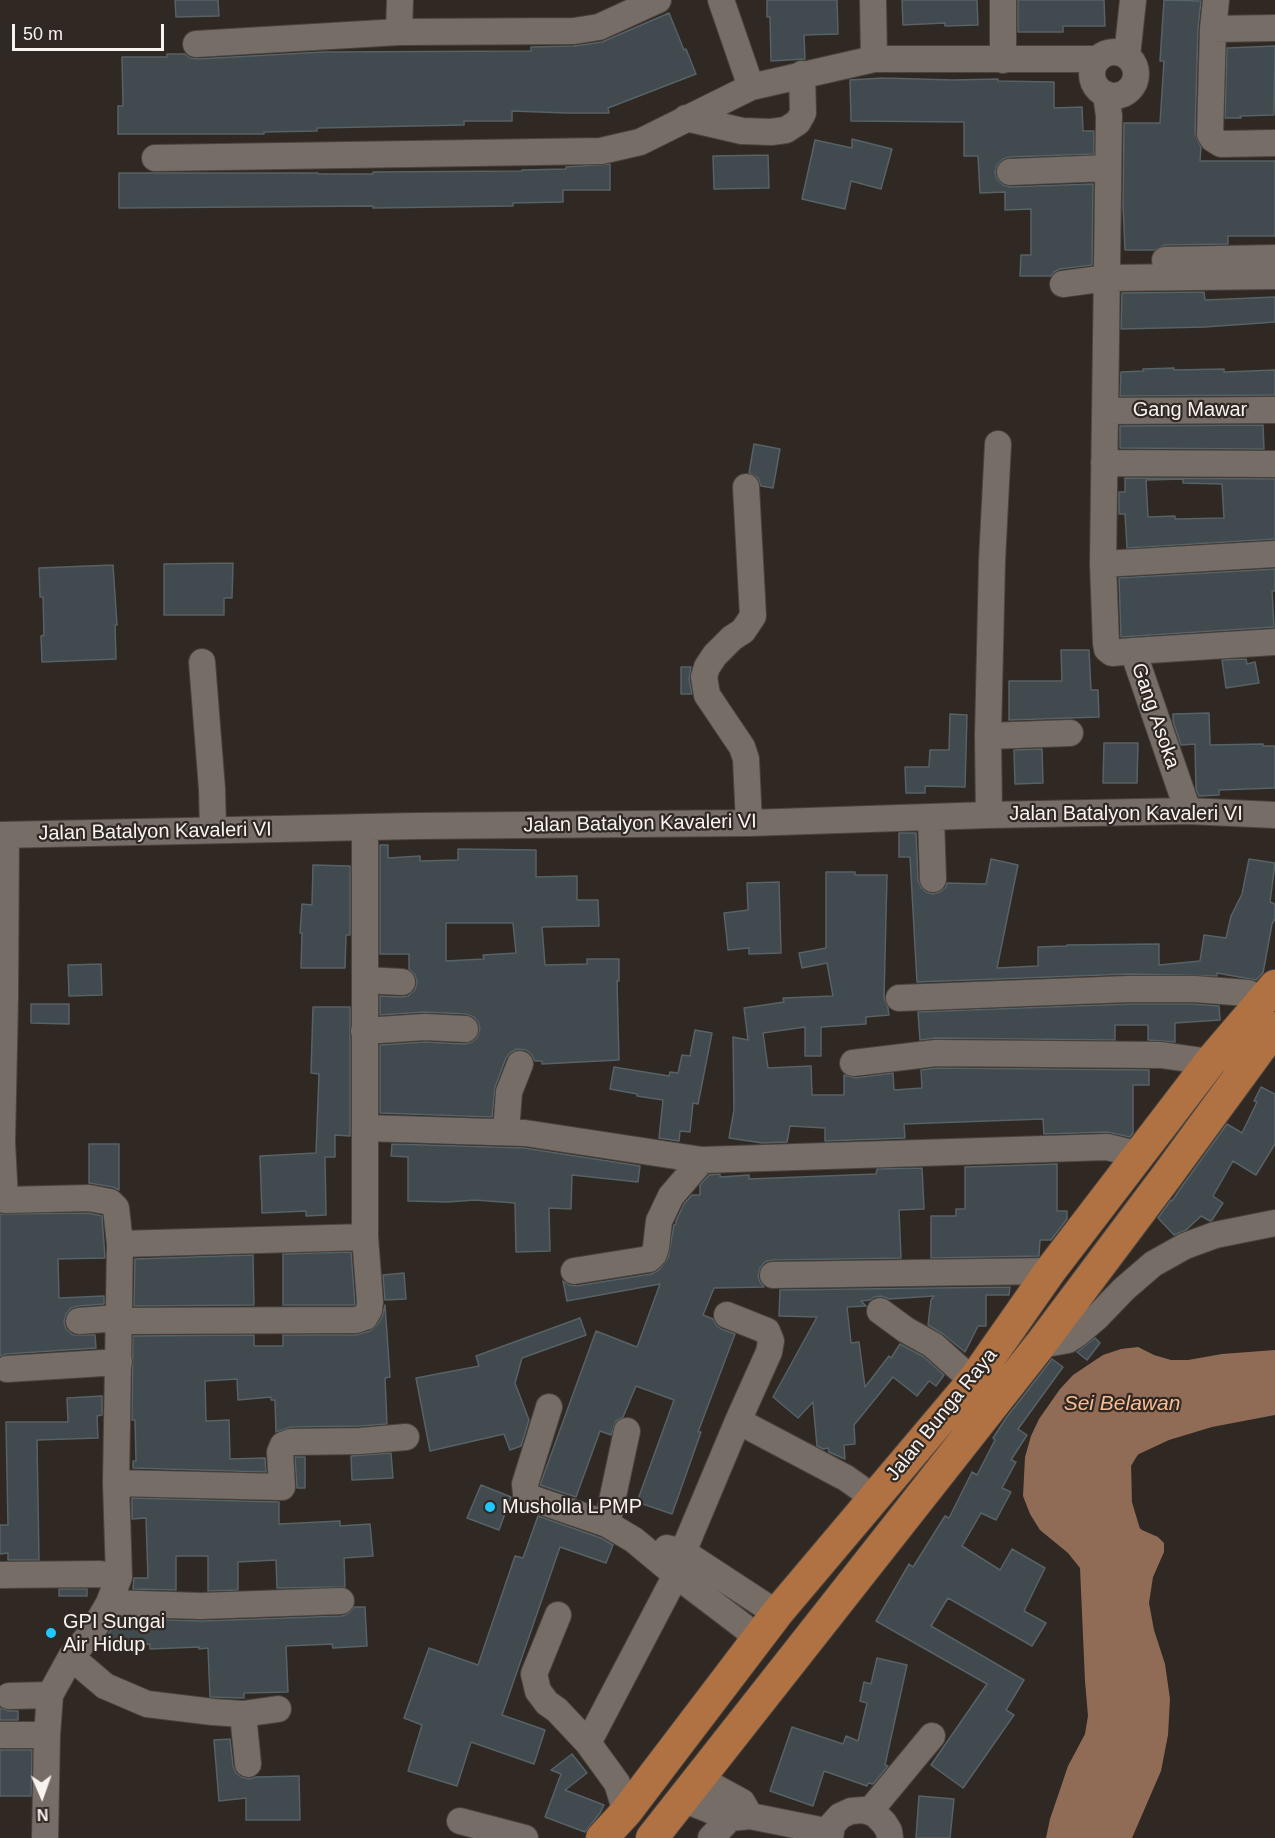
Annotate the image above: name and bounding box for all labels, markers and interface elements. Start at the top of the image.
scale bar [15,12,166,50]
text: 50 m [23,24,63,44]
street label: Gang Mawar [1133,398,1247,422]
street label: Gang Asoka [1126,660,1184,772]
street label: Jalan Batalyon Kavaleri VI [1009,802,1243,826]
street label: Jalan Batalyon Kavaleri VI [523,810,757,838]
street label: Jalan Batalyon Kavaleri VI [38,818,272,846]
street label: Jalan Bunga Raya [881,1344,1003,1486]
water label: Sei Belawan [1064,1391,1180,1417]
place label: Musholla LPMP [502,1495,642,1519]
marker: Musholla LPMP [483,1500,497,1514]
place label: GPI Sungai Air Hidup [63,1610,165,1657]
marker: GPI Sungai Air Hidup [44,1626,58,1640]
north arrow [12,1766,72,1826]
text: N [37,1806,49,1823]

